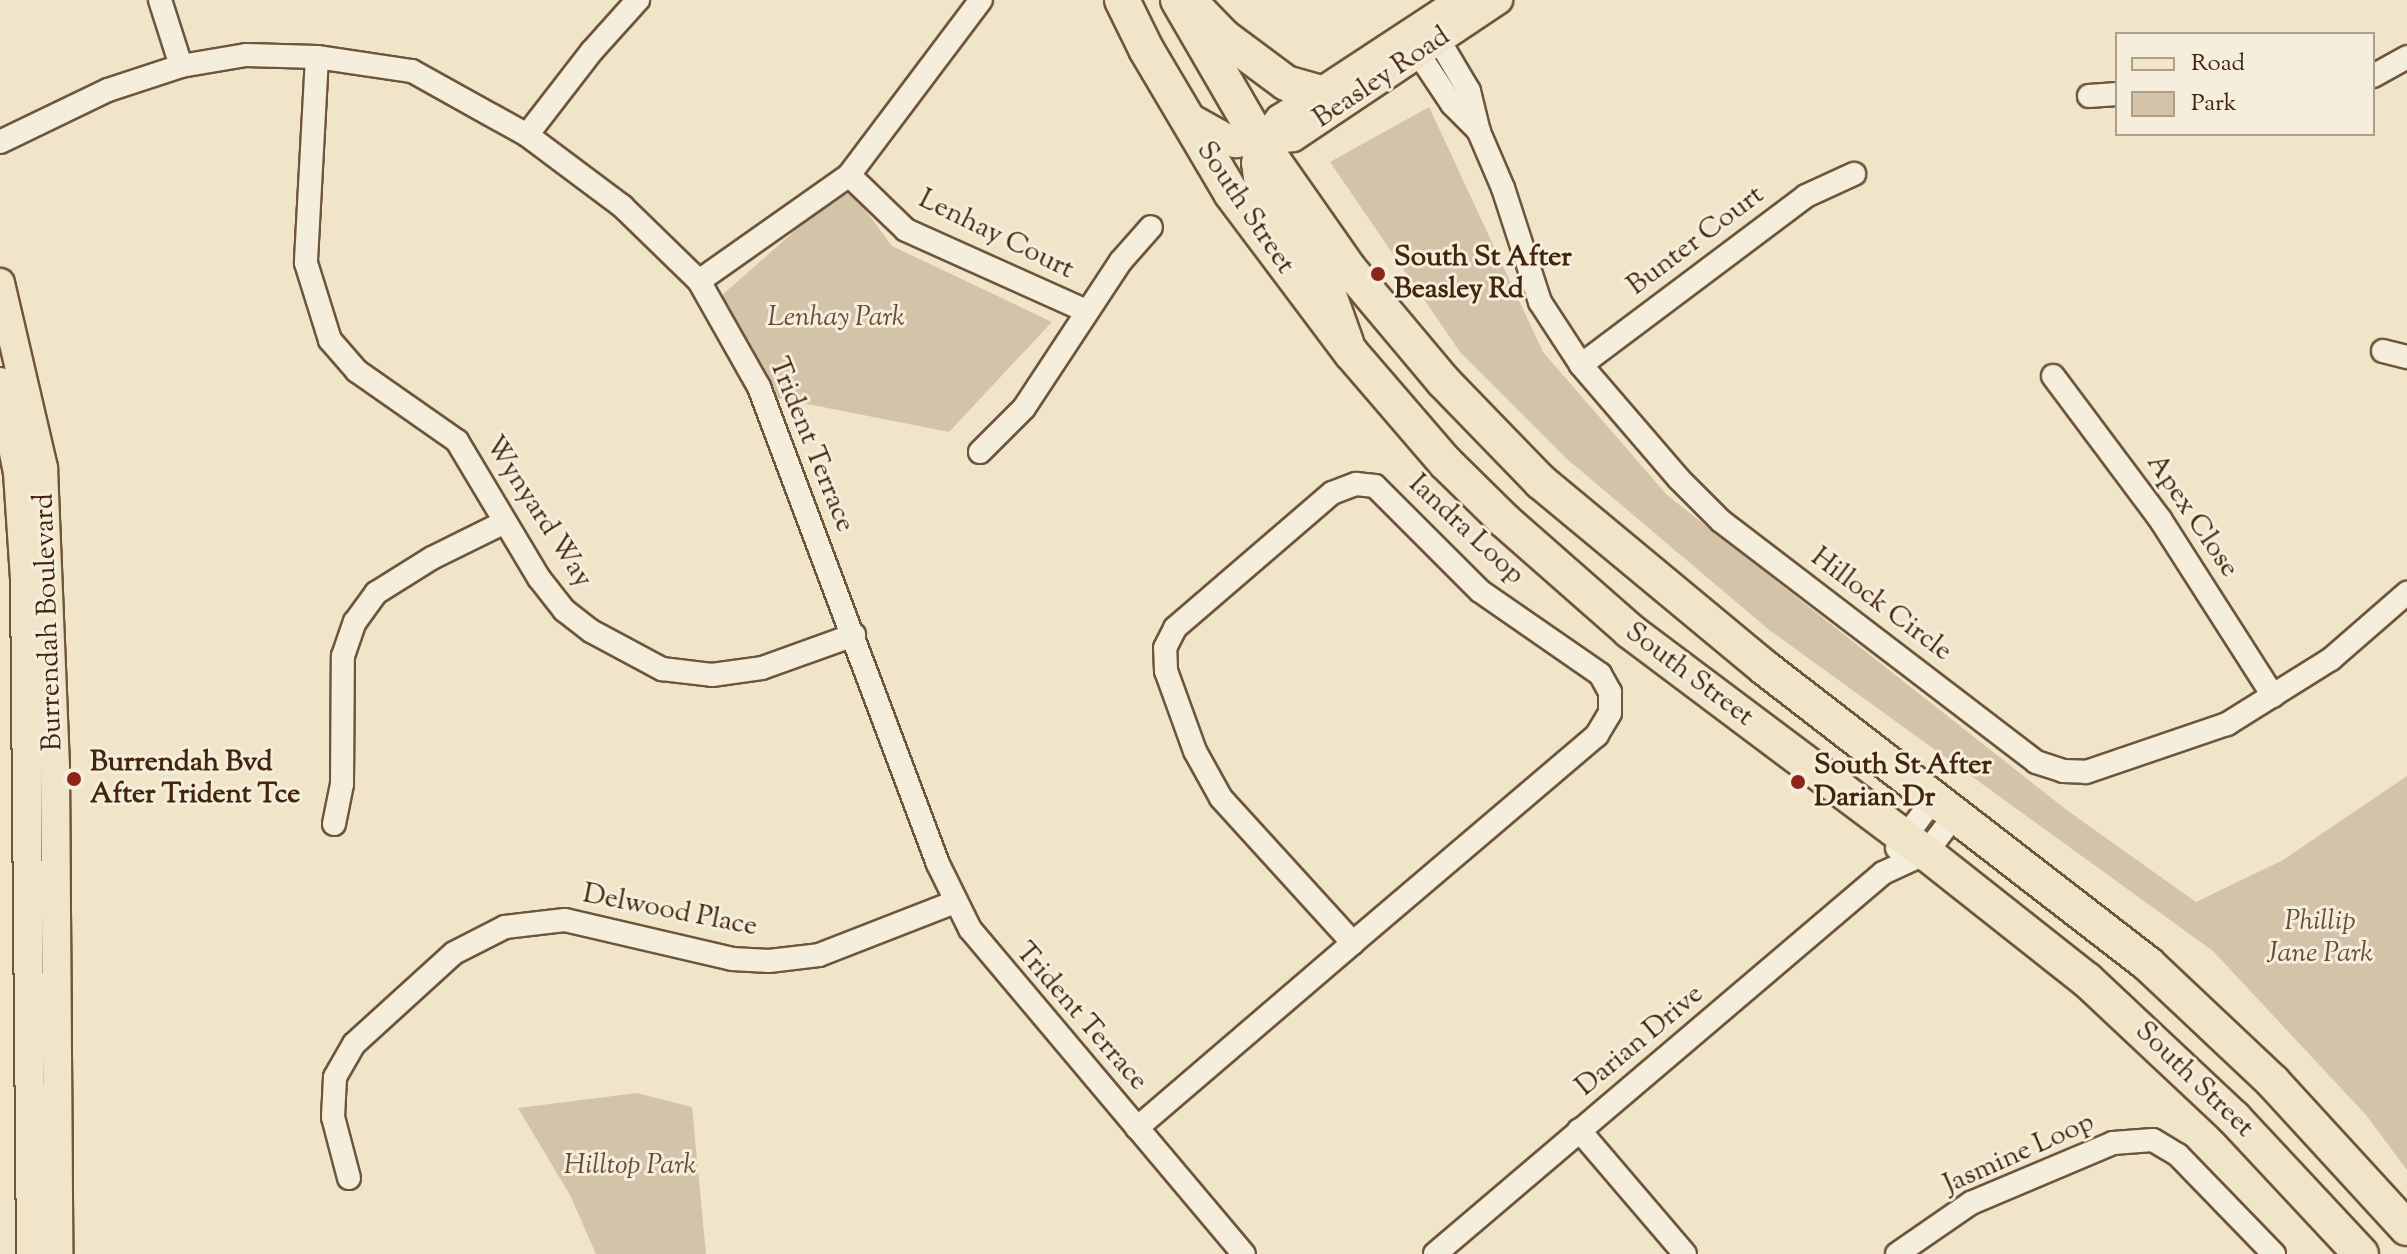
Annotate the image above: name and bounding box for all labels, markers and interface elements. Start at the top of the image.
street label: Beasley Road [1307,20,1457,136]
legend [2115,32,2375,136]
text: Road [2191,47,2245,81]
text: Park [2191,87,2237,121]
street label: South Street [1188,135,1302,281]
street label: Bunter Court [1621,179,1771,303]
street label: Lenhay Court [913,183,1079,287]
place label: South St After Beasley Rd [1394,241,1572,307]
marker: South St After Beasley Rd [1369,265,1387,283]
park label: Lenhay Park [767,301,905,335]
street label: Trident Terrace [761,353,861,537]
street label: Wynyard Way [477,430,599,594]
street label: Apex Close [2138,448,2246,584]
street label: Iandra Loop [1401,468,1531,592]
street label: Burrendah Boulevard [28,493,70,751]
street label: Hillock Circle [1804,541,1958,669]
street label: South Street [1618,616,1760,734]
place label: Burrendah Bvd After Trident Tce [90,746,300,812]
place label: South St After Darian Dr [1814,749,1992,815]
marker: Burrendah Bvd After Trident Tce [65,770,83,788]
marker: South St After Darian Dr [1789,773,1807,791]
street label: Delwood Place [580,878,760,944]
park label: Phillip Jane Park [2267,905,2373,971]
street label: Trident Terrace [1007,936,1155,1098]
street label: Darian Drive [1569,978,1711,1104]
street label: South Street [2128,1015,2260,1145]
street label: Jasmine Loop [1939,1106,2099,1202]
park label: Hilltop Park [564,1149,696,1183]

